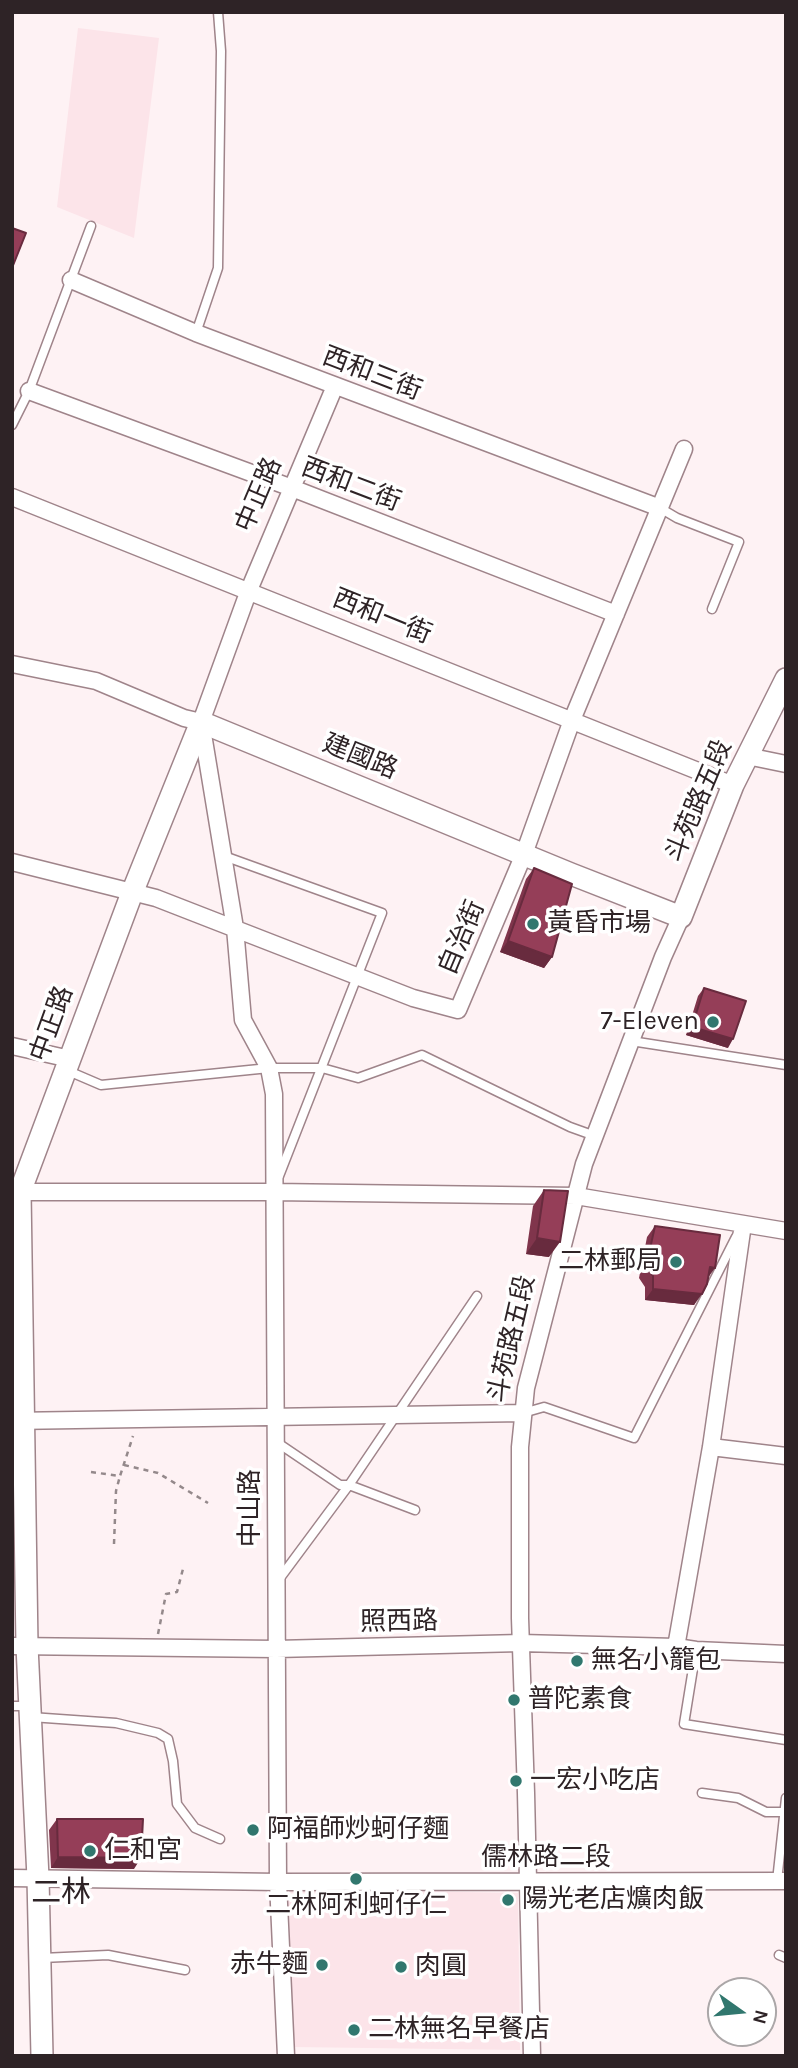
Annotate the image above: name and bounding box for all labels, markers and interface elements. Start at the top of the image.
street label: 西和三街 [318,341,426,407]
street label: 西和二街 [297,452,405,518]
street label: 中正路 [229,453,289,537]
street label: 西和一街 [328,583,436,651]
street label: 建國路 [318,728,402,786]
street label: 斗苑路五段 [659,735,739,867]
street label: 自治街 [432,896,492,980]
place label: 黃昏市場 [547,908,651,940]
marker: 黃昏市場 [525,916,541,932]
street label: 中正路 [24,982,80,1066]
place label: 7-Eleven [600,1006,699,1038]
marker: 7-Eleven [705,1014,721,1030]
place label: 二林郵局 [558,1246,662,1278]
marker: 二林郵局 [668,1254,684,1270]
street label: 斗苑路五段 [482,1272,542,1406]
street label: 中山路 [235,1469,267,1547]
street label: 照西路 [360,1606,438,1638]
place label: 無名小籠包 [591,1645,721,1677]
marker: 無名小籠包 [569,1653,585,1669]
place label: 普陀素食 [528,1684,632,1716]
marker: 普陀素食 [506,1692,522,1708]
place label: 一宏小吃店 [530,1765,660,1797]
marker: 一宏小吃店 [508,1773,524,1789]
place label: 阿福師炒蚵仔麵 [267,1814,449,1846]
marker: 阿福師炒蚵仔麵 [245,1822,261,1838]
place label: 仁和宮 [104,1835,182,1867]
street label: 儒林路二段 [481,1842,611,1874]
marker: 仁和宮 [82,1843,98,1859]
marker: 二林阿利蚵仔仁 [348,1871,364,1887]
district label: 二林 [31,1875,91,1911]
place label: 陽光老店爌肉飯 [522,1884,704,1916]
place label: 二林阿利蚵仔仁 [265,1890,447,1922]
marker: 陽光老店爌肉飯 [500,1892,516,1908]
place label: 赤牛麵 [230,1949,308,1981]
place label: 肉圓 [415,1951,467,1983]
marker: 赤牛麵 [314,1957,330,1973]
marker: 肉圓 [393,1959,409,1975]
north arrow [707,1977,777,2047]
text: N [748,2007,773,2026]
place label: 二林無名早餐店 [368,2014,550,2046]
marker: 二林無名早餐店 [346,2022,362,2038]

